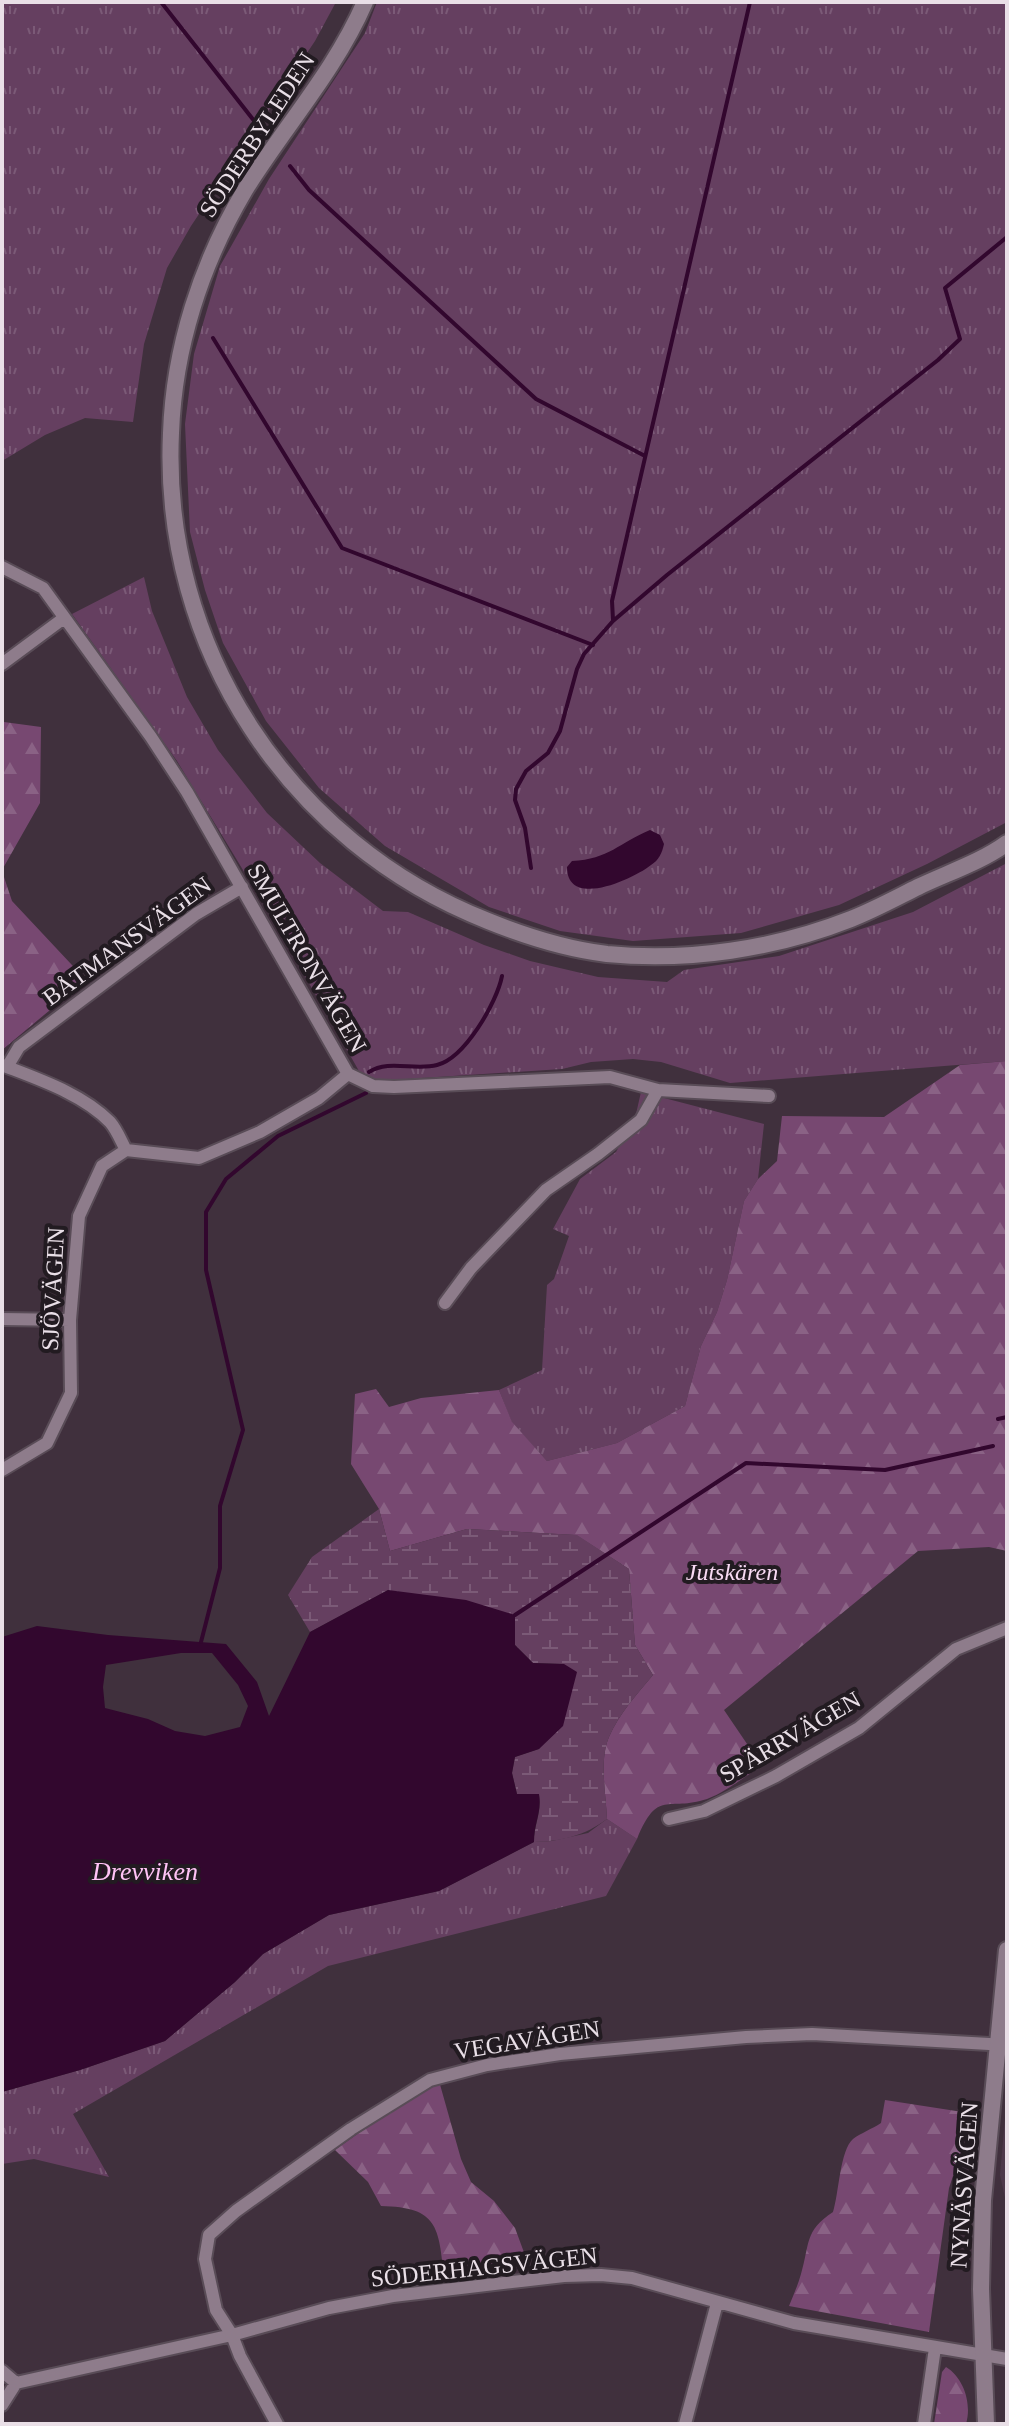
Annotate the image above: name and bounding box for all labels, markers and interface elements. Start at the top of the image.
street label: SÖDERBYLEDEN [194,48,320,222]
street label: SMULTRONVÄGEN [242,859,372,1057]
street label: BÅTMANSVÄGEN [38,871,216,1011]
street label: SJÖVÄGEN [37,1226,69,1352]
park label: Jutskären [686,1559,778,1585]
street label: SPÄRRVÄGEN [715,1686,865,1788]
water label: Drevviken [91,1857,198,1886]
street label: VEGAVÄGEN [452,2016,602,2064]
street label: NYNÄSVÄGEN [945,2101,983,2269]
street label: SÖDERHAGSVÄGEN [369,2242,599,2292]

